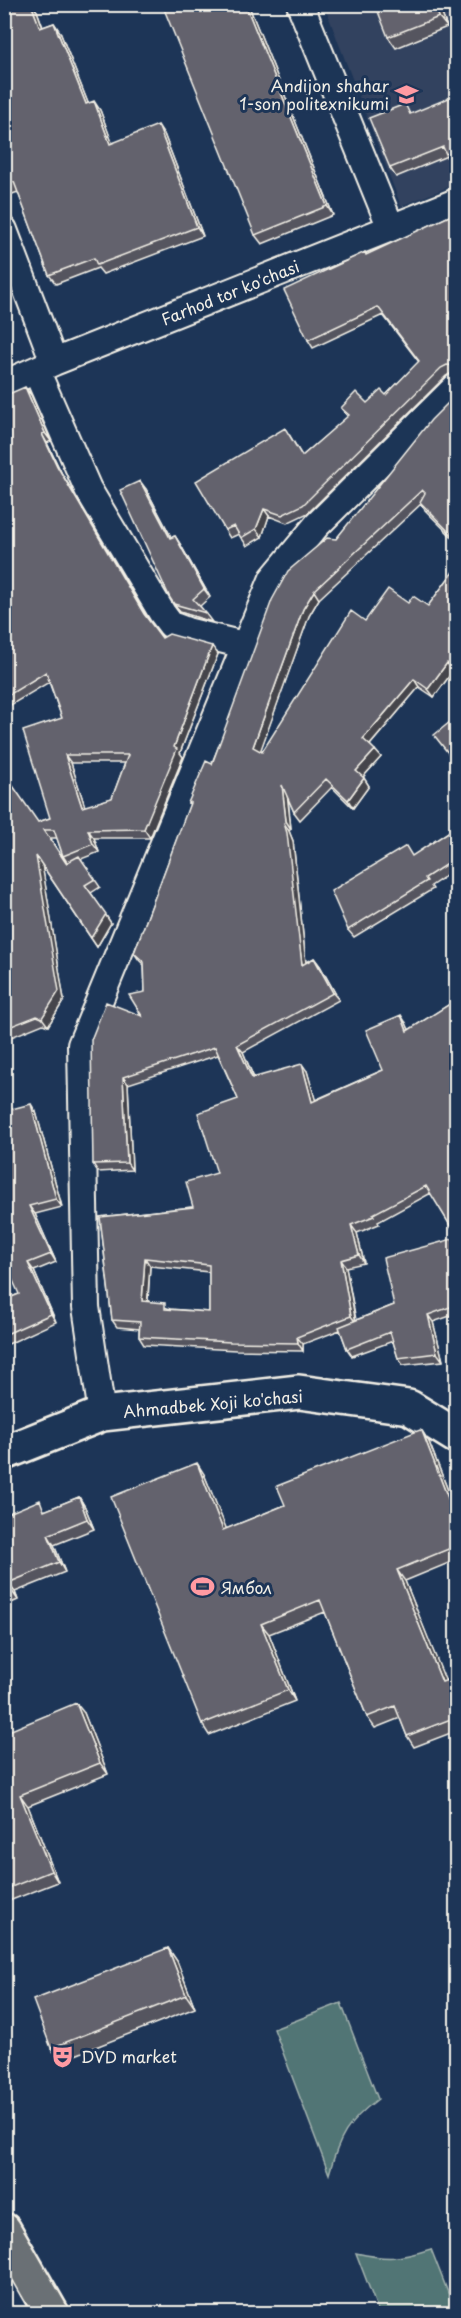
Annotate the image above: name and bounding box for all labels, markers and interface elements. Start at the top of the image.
place label: Andijon shahar 1-son politexnikumi [240,73,390,115]
school or university icon: Andijon shahar 1-son politexnikumi [394,81,420,107]
street label: Farhod tor ko'chasi [157,253,303,331]
street label: Ahmadbek Xoji ko'chasi [122,1383,304,1423]
sports icon: Ямбол [190,1574,216,1600]
place label: Ямбол [221,1575,272,1599]
theatre icon: DVD market [50,2043,76,2069]
place label: DVD market [81,2044,177,2068]

